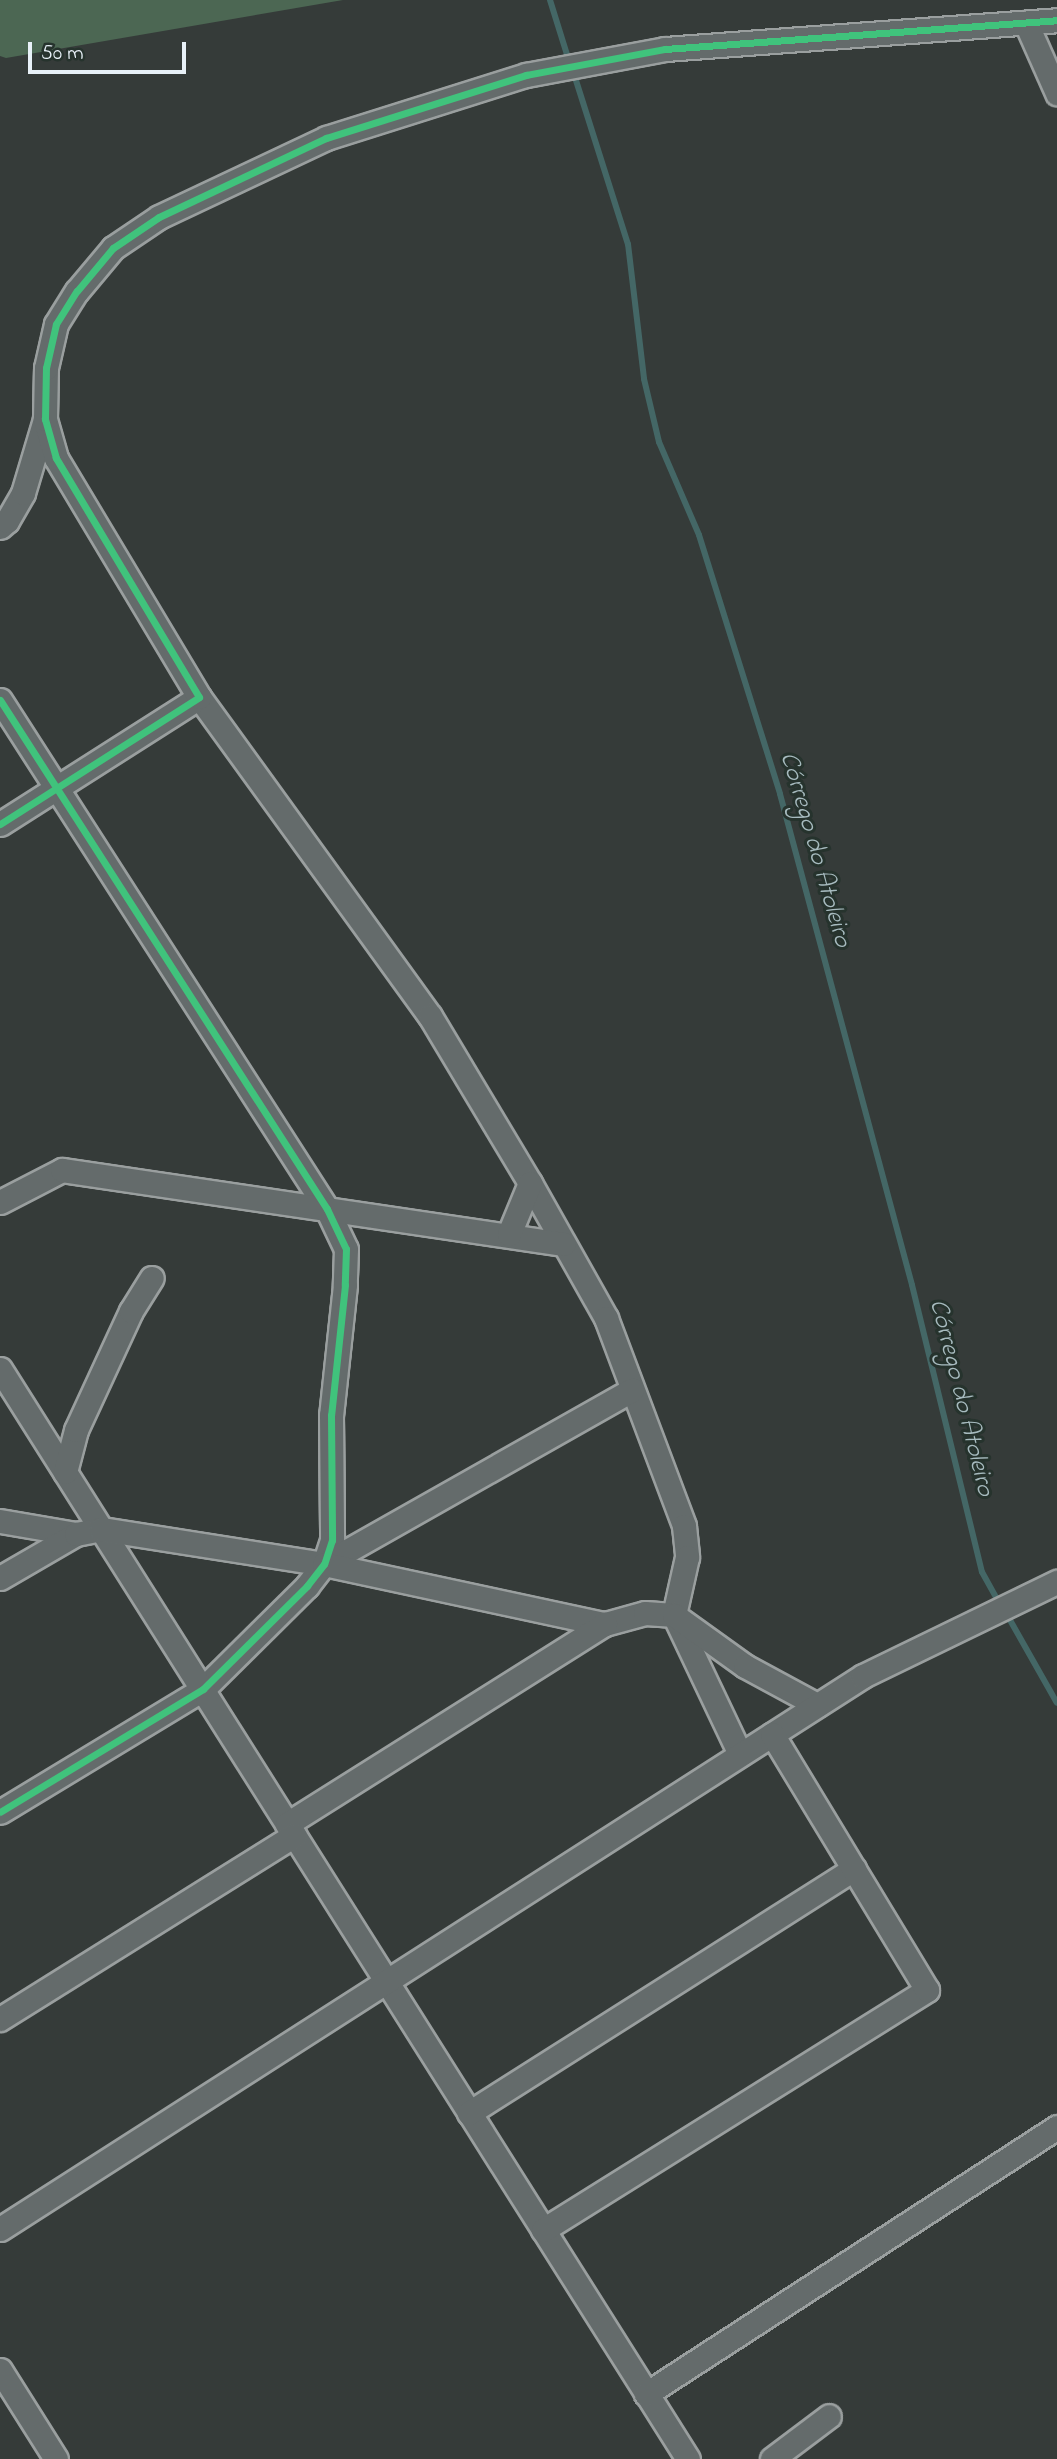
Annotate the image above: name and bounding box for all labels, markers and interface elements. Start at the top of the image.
scale bar [32,28,189,72]
text: 50 m [41,39,84,69]
water label: Córrego do Atoleiro [771,749,857,951]
water label: Córrego do Atoleiro [920,1296,1000,1500]

